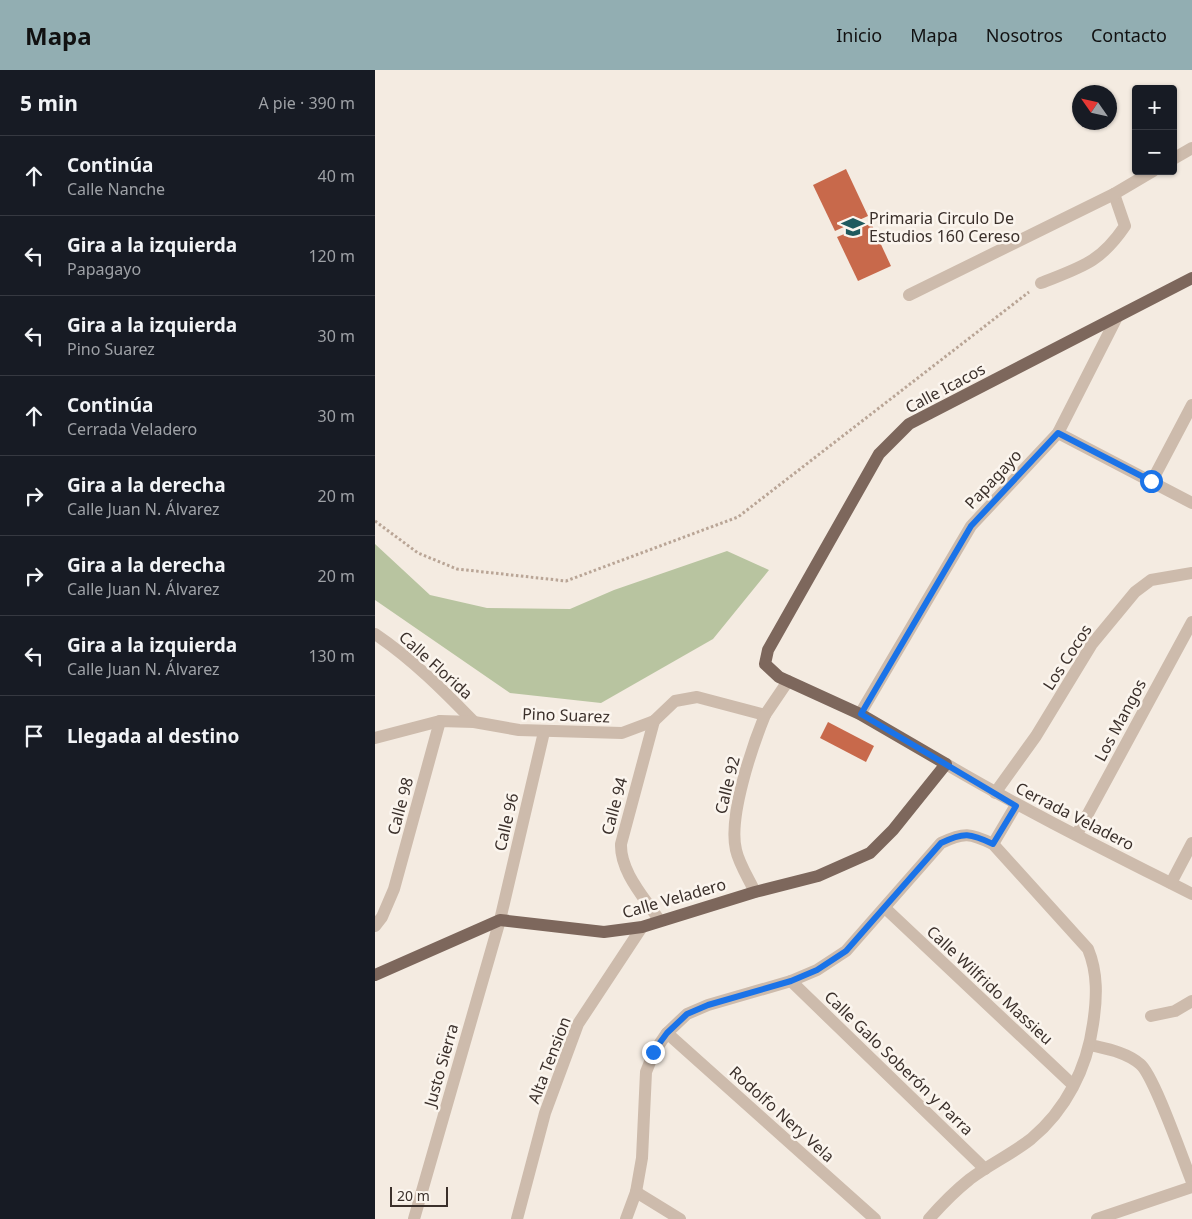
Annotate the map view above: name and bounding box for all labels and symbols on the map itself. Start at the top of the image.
north arrow [1072,85,1117,130]
place label: Primaria Circulo De Estudios 160 Cereso [869,207,1020,247]
school or university icon: Primaria Circulo De Estudios 160 Cereso [840,214,866,240]
street label: Calle Icacos [901,358,989,418]
street label: Papagayo [960,444,1026,514]
route start [1140,470,1163,493]
street label: Los Cocos [1037,620,1097,694]
street label: Calle Florida [394,626,478,704]
street label: Los Mangos [1089,675,1151,765]
street label: Pino Suarez [522,702,610,728]
street label: Calle 92 [709,754,745,816]
street label: Calle 98 [382,775,418,837]
street label: Calle 94 [596,775,632,837]
street label: Cerrada Veladero [1012,777,1138,855]
street label: Calle 96 [489,791,523,853]
street label: Calle Veladero [620,873,728,923]
street label: Calle Wilfrido Massieu [922,921,1058,1049]
street label: Calle Galo Soberón y Parra [820,986,978,1140]
street label: Alta Tension [522,1013,576,1107]
street label: Justo Sierra [418,1021,463,1111]
route end [642,1041,665,1064]
street label: Rodolfo Nery Vela [725,1061,839,1167]
scale bar [390,1184,447,1207]

